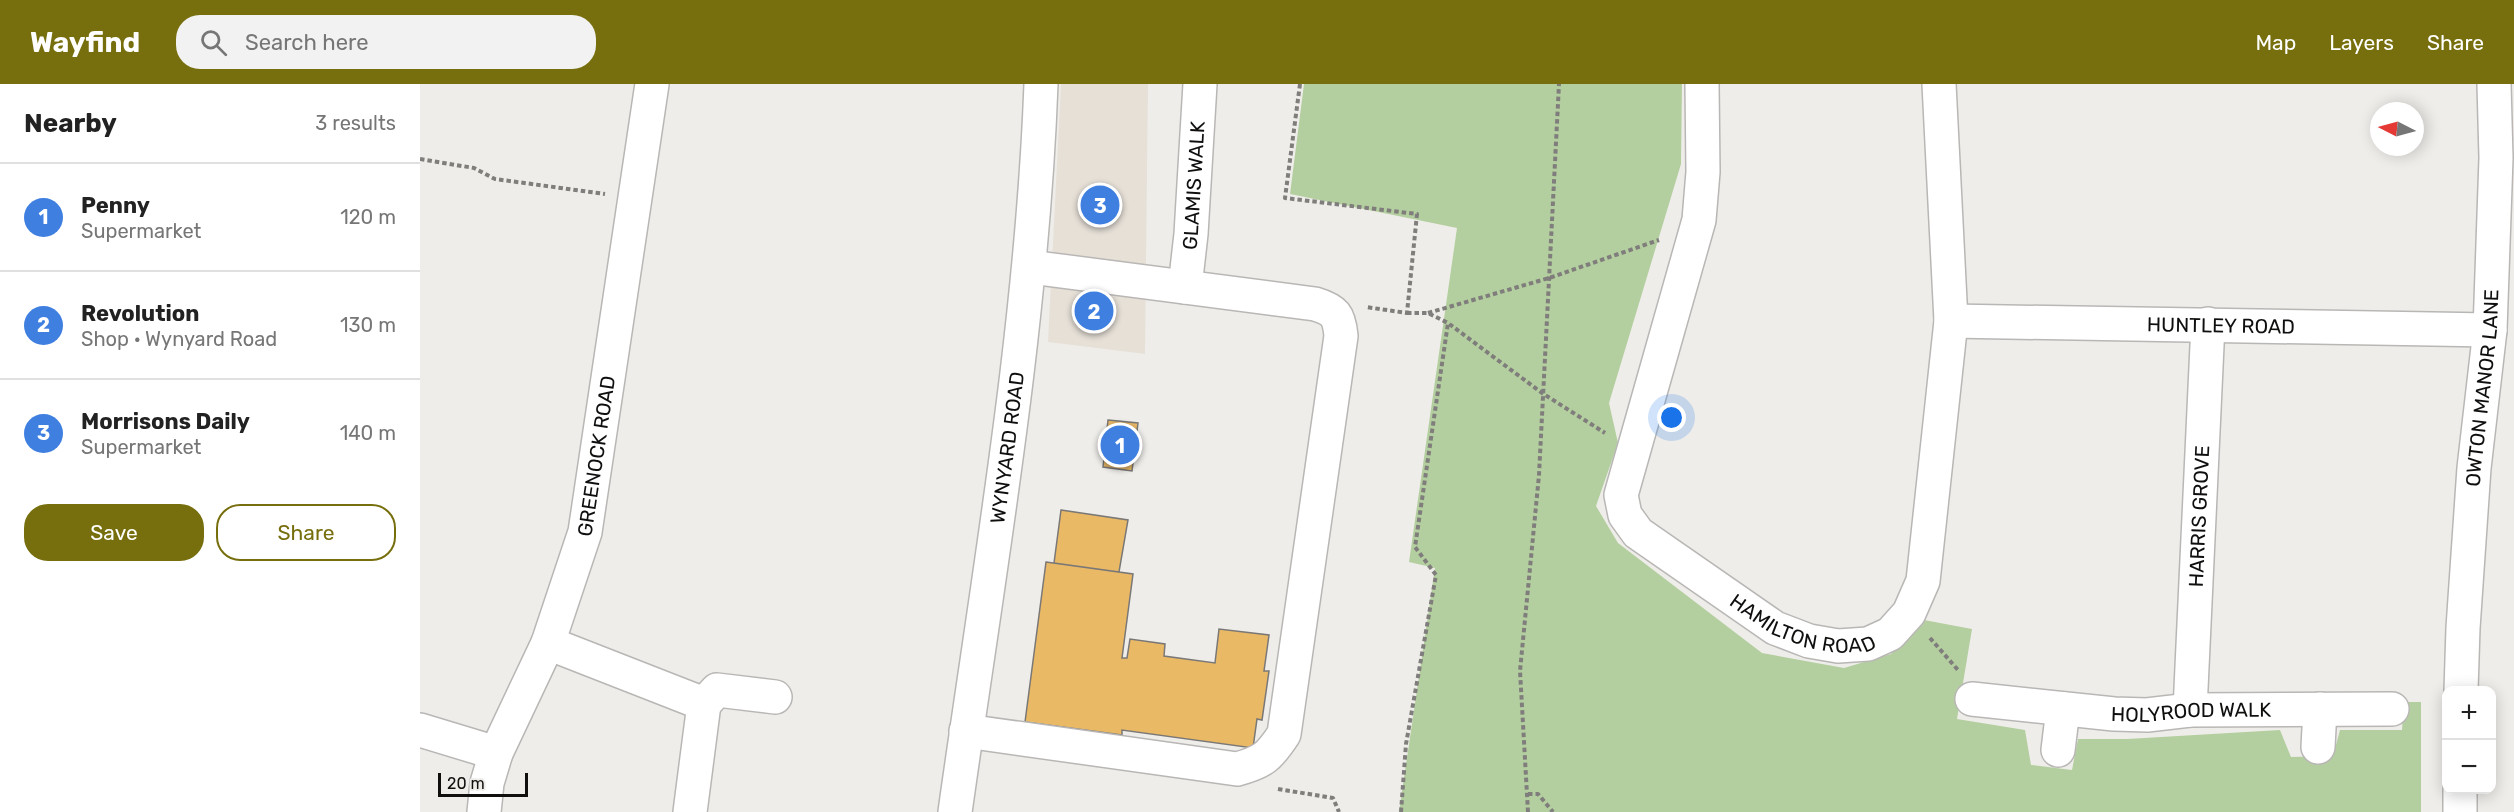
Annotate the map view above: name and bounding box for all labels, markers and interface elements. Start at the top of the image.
search box [176,15,596,69]
text: Wayfind [30,26,140,59]
icon: search [197,26,230,59]
text: Search here [245,29,369,56]
text: Map [2255,30,2296,55]
text: Layers [2329,30,2394,55]
text: Share [2427,30,2484,55]
north arrow [2370,102,2424,156]
text: Nearby [24,108,117,139]
text: 3 results [315,111,396,135]
street label: GLAMIS WALK [1177,120,1210,251]
pin: 3 [1080,182,1120,228]
text: Penny [81,192,150,219]
text: 1 [39,205,48,229]
text: 120 m [340,205,396,229]
text: Supermarket [81,219,201,243]
pin: 2 [1074,288,1114,334]
street label: OWTON MANOR LANE [2461,289,2503,487]
text: Revolution [81,300,199,327]
street label: HUNTLEY ROAD [2147,312,2295,339]
text: 2 [37,313,50,337]
text: 130 m [340,313,396,337]
text: Shop · Wynyard Road [81,327,277,351]
street label: WYNYARD ROAD [985,370,1029,525]
street label: GREENOCK ROAD [573,374,620,538]
your location [1657,403,1686,432]
text: Morrisons Daily [81,408,250,435]
text: 3 [37,421,50,445]
text: 140 m [340,421,396,445]
pin: 1 [1100,422,1140,468]
text: Supermarket [81,435,201,459]
street label: HARRIS GROVE [2184,445,2214,588]
button: Save [24,504,204,561]
button: Share [216,504,396,561]
street label: HAMILTON ROAD [1726,589,1880,658]
map controls [2442,686,2496,794]
button: + [2442,686,2496,740]
street label: HOLYROOD WALK [2111,698,2271,727]
button: − [2442,740,2496,794]
scale bar [438,770,528,798]
text: 20 m [447,774,485,793]

